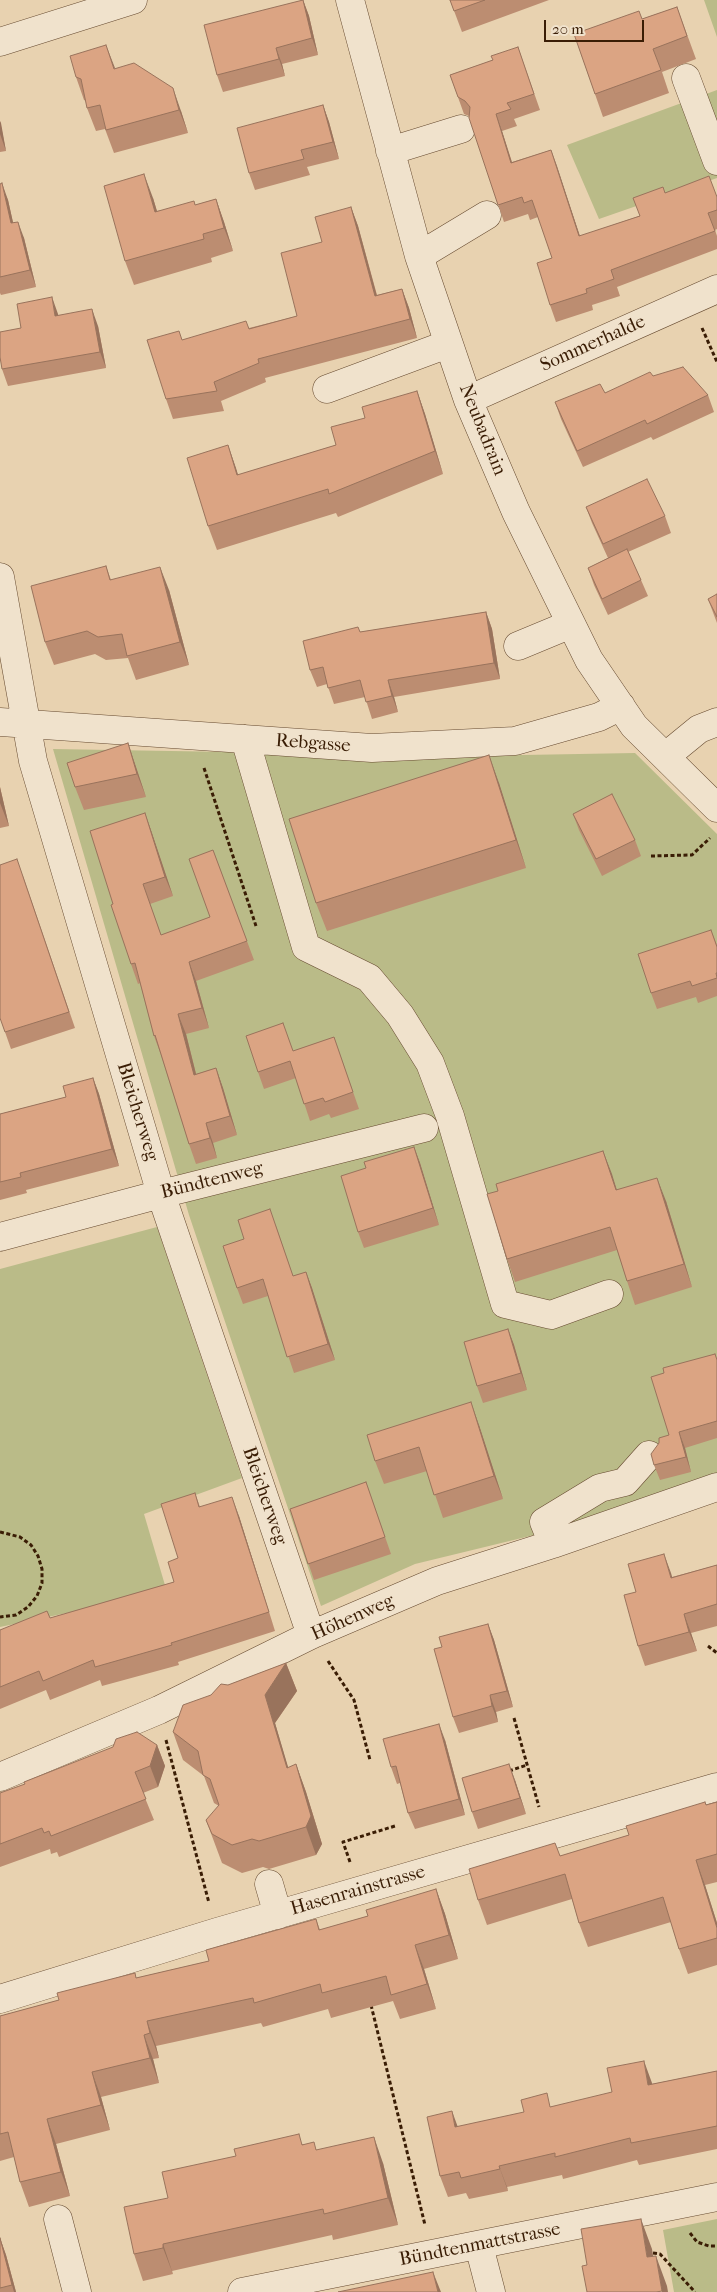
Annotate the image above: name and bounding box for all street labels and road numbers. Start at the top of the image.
street label: Sommerhalde [537,311,649,377]
street label: Neubadrain [453,381,511,479]
street label: Rebgasse [275,730,351,758]
street label: Bleicherweg [111,1060,163,1164]
street label: Bündtenweg [159,1157,265,1205]
street label: Bleicherweg [237,1444,291,1548]
street label: Höhenweg [308,1590,398,1646]
street label: Hasenrainstrasse [288,1861,428,1921]
street label: Bündtenmattstrasse [397,2218,563,2272]

